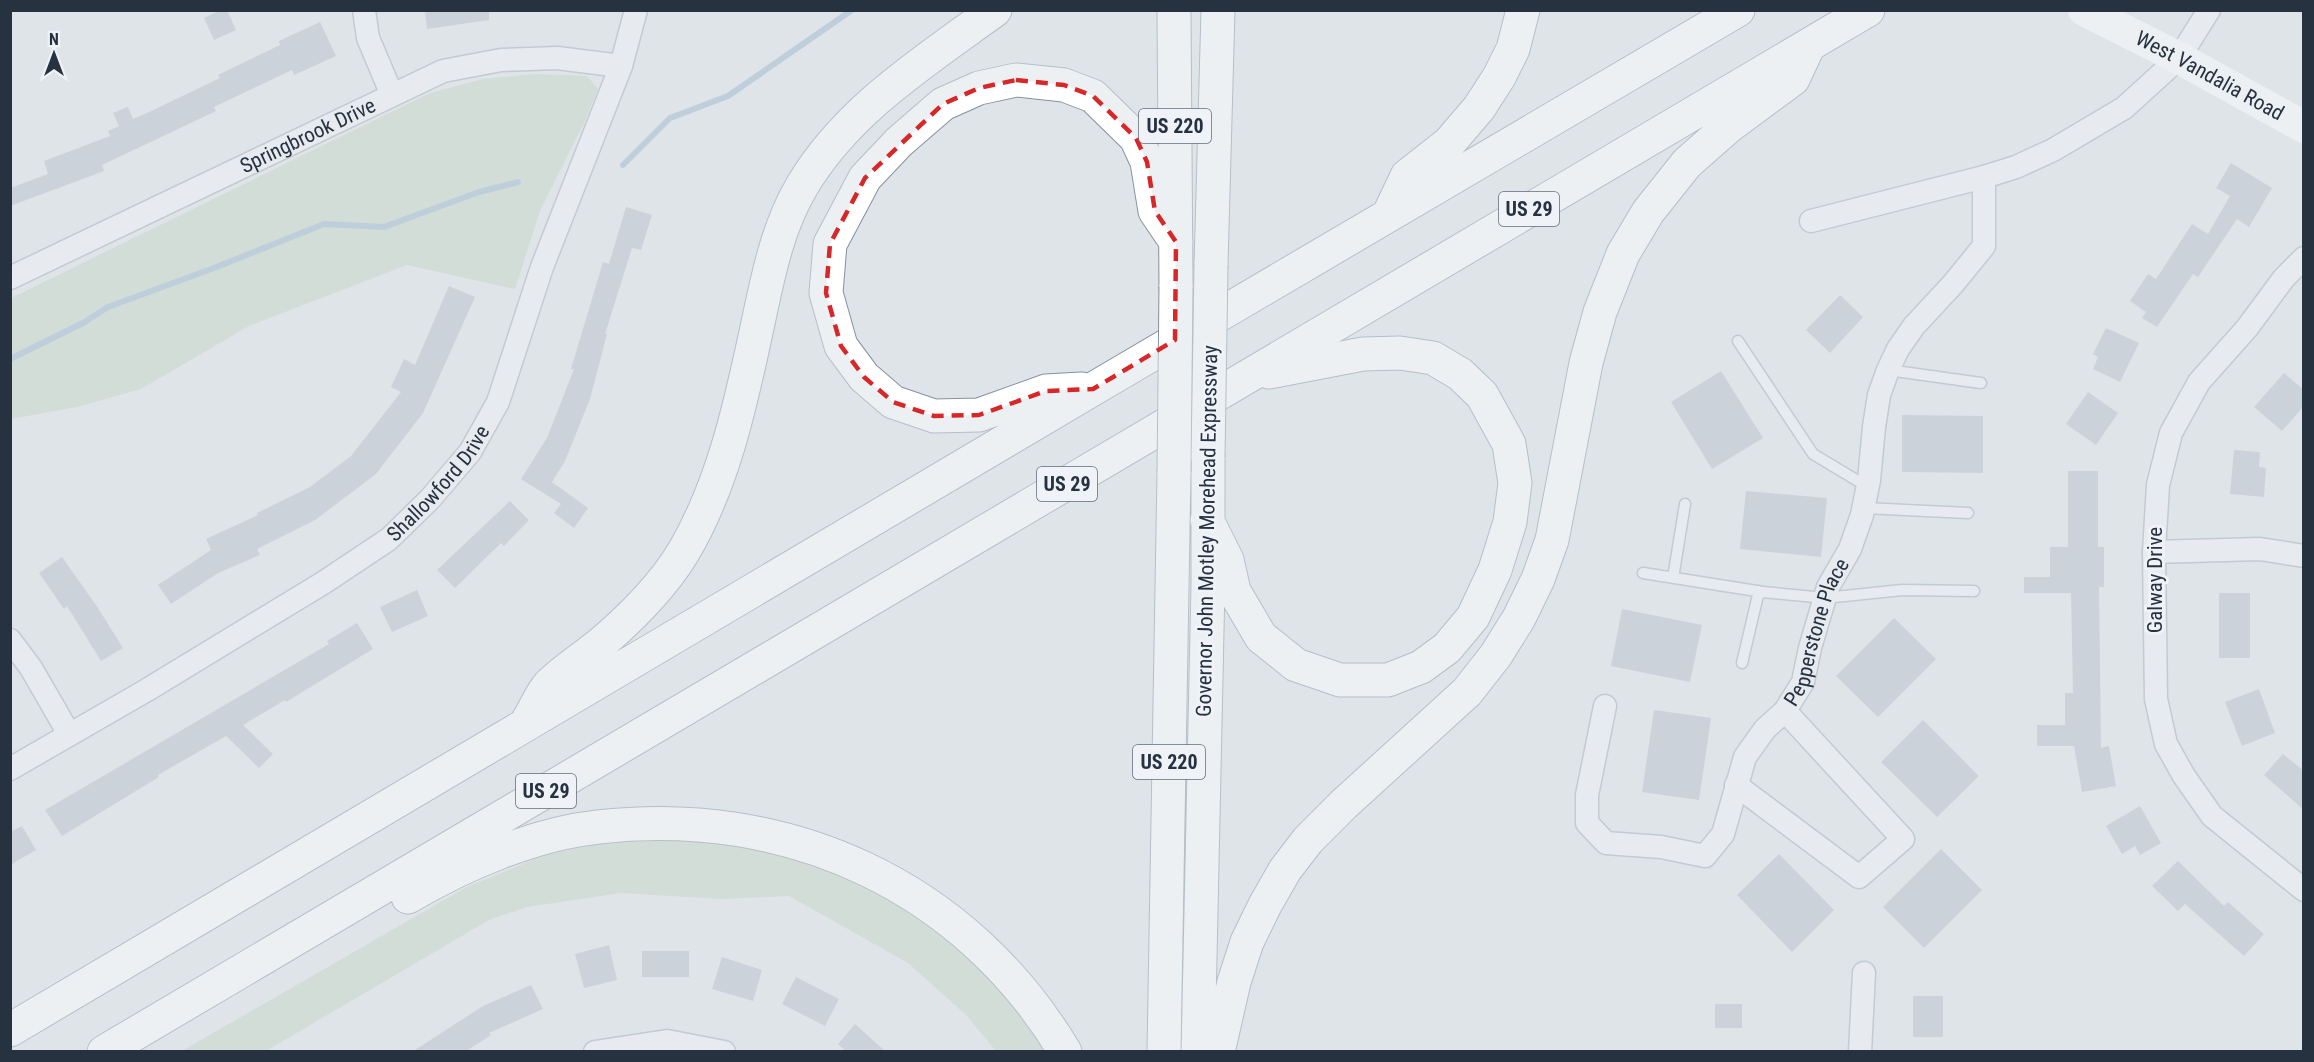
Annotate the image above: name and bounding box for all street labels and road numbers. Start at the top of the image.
street label: West Vandalia Road [2132,26,2288,126]
street label: Springbrook Drive [236,93,379,178]
road number: US 220 [1139,109,1211,143]
road number: US 29 [1499,192,1559,226]
street label: Governor John Motley Morehead Expressway [1192,345,1222,717]
street label: Shallowford Drive [382,421,494,546]
road number: US 29 [1037,467,1097,501]
street label: Galway Drive [2143,527,2167,633]
street label: Pepperstone Place [1779,554,1854,710]
road number: US 220 [1133,745,1205,779]
road number: US 29 [516,774,576,808]

